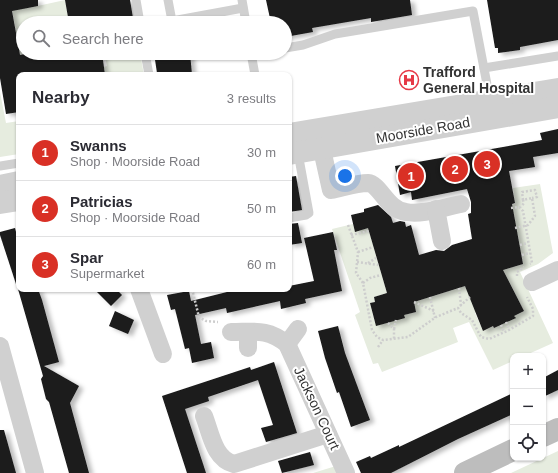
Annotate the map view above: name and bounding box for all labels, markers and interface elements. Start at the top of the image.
search box [16,16,292,60]
icon: search [30,27,52,49]
text: Search here [62,30,144,47]
place label: Trafford General Hospital [423,64,534,96]
hospital icon: Trafford General Hospital [398,69,420,91]
text: Nearby [32,88,90,107]
text: 3 results [227,91,276,106]
street label: Moorside Road [375,114,471,146]
text: Swanns [70,137,127,154]
text: 1 [41,145,49,160]
text: 30 m [247,145,276,160]
pin: 3 [474,149,500,179]
text: Shop · Moorside Road [70,154,200,169]
pin: 2 [442,154,468,184]
pin: 1 [398,161,424,191]
your location [335,166,355,186]
text: Patricias [70,193,133,210]
text: 2 [41,201,49,216]
text: 50 m [247,201,276,216]
text: Shop · Moorside Road [70,210,200,225]
text: Spar [70,249,103,266]
text: 3 [41,257,49,272]
text: 60 m [247,257,276,272]
text: Supermarket [70,266,144,281]
map controls [510,353,546,461]
button: + [510,353,546,389]
street label: Jackson Court [291,364,343,452]
button: − [510,389,546,425]
button: locate [510,425,546,461]

